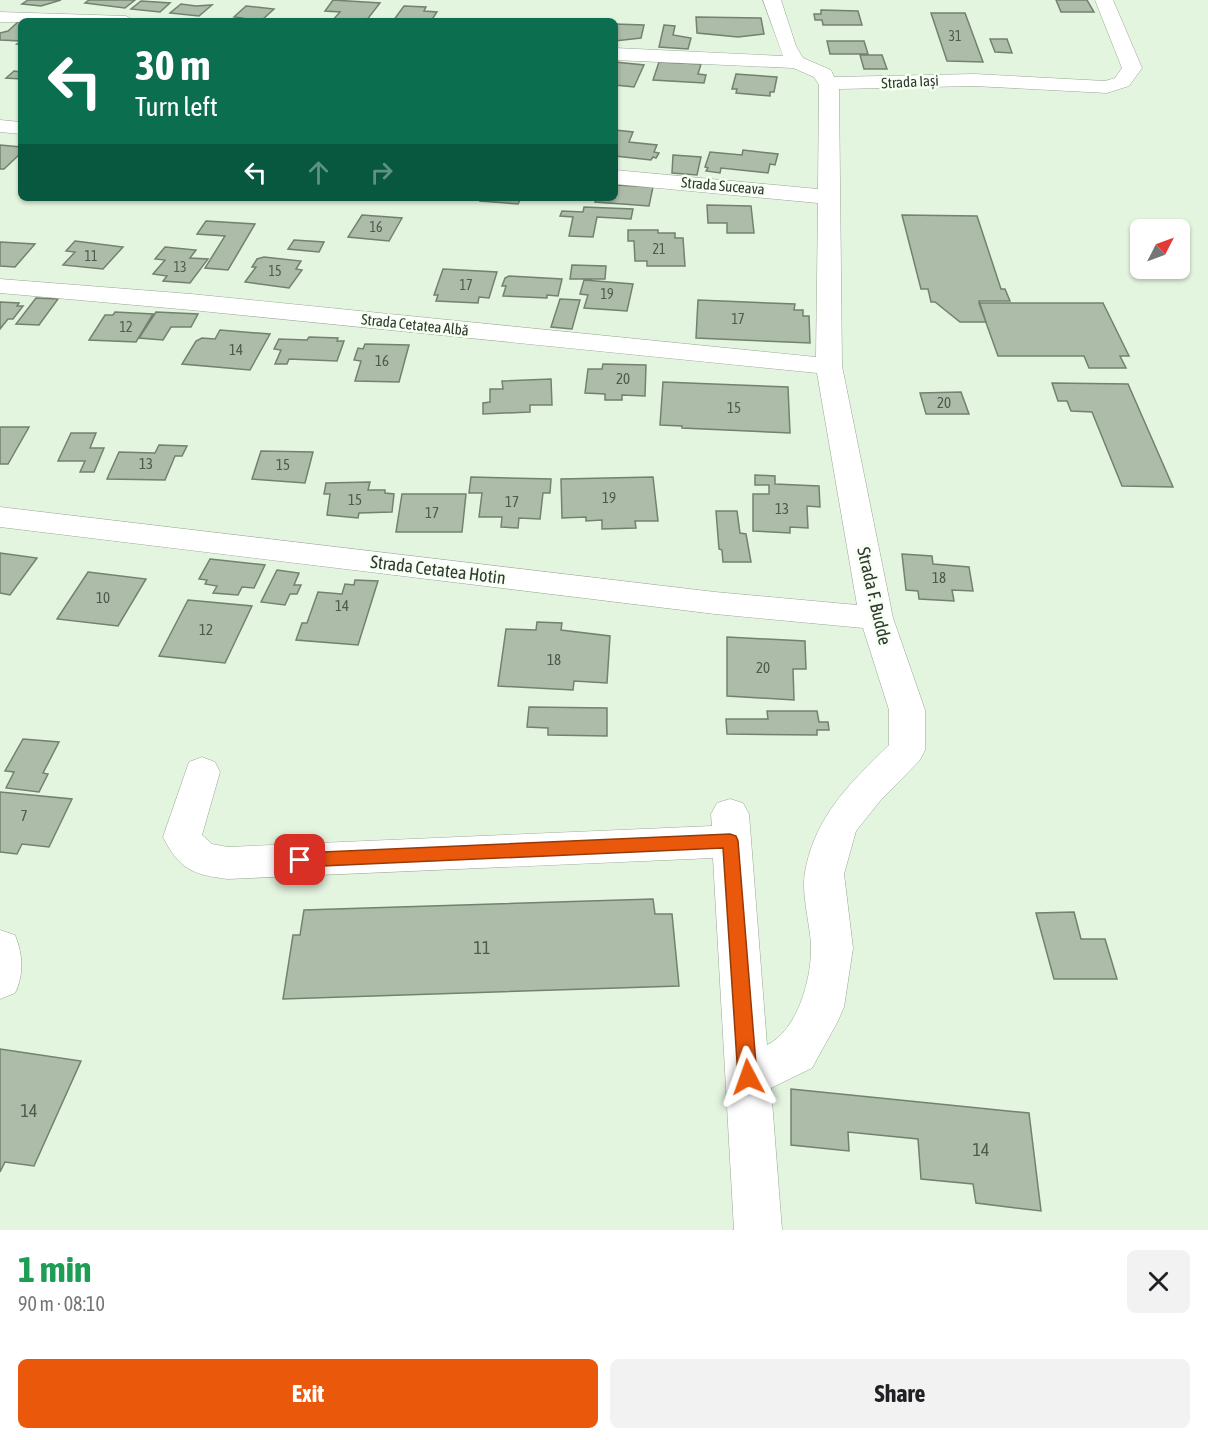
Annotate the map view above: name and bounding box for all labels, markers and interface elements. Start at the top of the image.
house number: 31 [948,28,962,44]
text: 30 m [135,41,210,89]
icon: left [36,42,114,120]
street label: Strada Iași [881,72,939,91]
text: Turn left [135,91,218,122]
icon: left [239,156,272,189]
icon: ahead [302,156,335,189]
icon: right [365,156,398,189]
street label: Strada Suceava [681,173,766,198]
house number: 16 [369,219,383,235]
north arrow [1130,219,1190,279]
map controls [1130,219,1190,279]
house number: 21 [652,241,666,257]
house number: 11 [84,248,98,264]
house number: 13 [173,259,187,275]
house number: 15 [268,263,282,279]
house number: 17 [459,277,473,293]
house number: 19 [600,286,614,302]
street label: Strada Cetatea Albă [360,310,470,339]
house number: 17 [731,311,745,327]
house number: 12 [119,319,133,335]
house number: 14 [229,341,243,358]
house number: 16 [375,352,389,369]
house number: 20 [616,370,630,387]
house number: 20 [937,394,951,411]
house number: 15 [727,399,741,416]
house number: 13 [139,455,153,472]
house number: 15 [276,456,290,473]
house number: 19 [602,489,616,506]
house number: 15 [348,491,362,508]
house number: 17 [505,493,519,510]
house number: 13 [775,500,789,517]
house number: 17 [425,504,439,521]
street label: Strada F. Budde [853,545,896,647]
street label: Strada Cetatea Hotin [369,551,507,588]
house number: 18 [932,569,946,586]
house number: 10 [96,589,110,606]
house number: 14 [335,597,349,614]
house number: 12 [199,621,213,638]
house number: 18 [547,651,561,668]
house number: 20 [756,659,770,676]
house number: 7 [20,807,28,824]
pin [274,834,325,885]
icon: arrive [283,843,316,876]
house number: 11 [474,937,490,958]
position arrow [716,1045,780,1109]
house number: 14 [21,1100,37,1121]
house number: 14 [973,1139,989,1160]
text: 1 min [18,1248,92,1290]
button: close [1127,1250,1190,1313]
text: 90 m · 08:10 [18,1292,105,1315]
button: Exit [18,1359,598,1428]
button: Share [610,1359,1190,1428]

